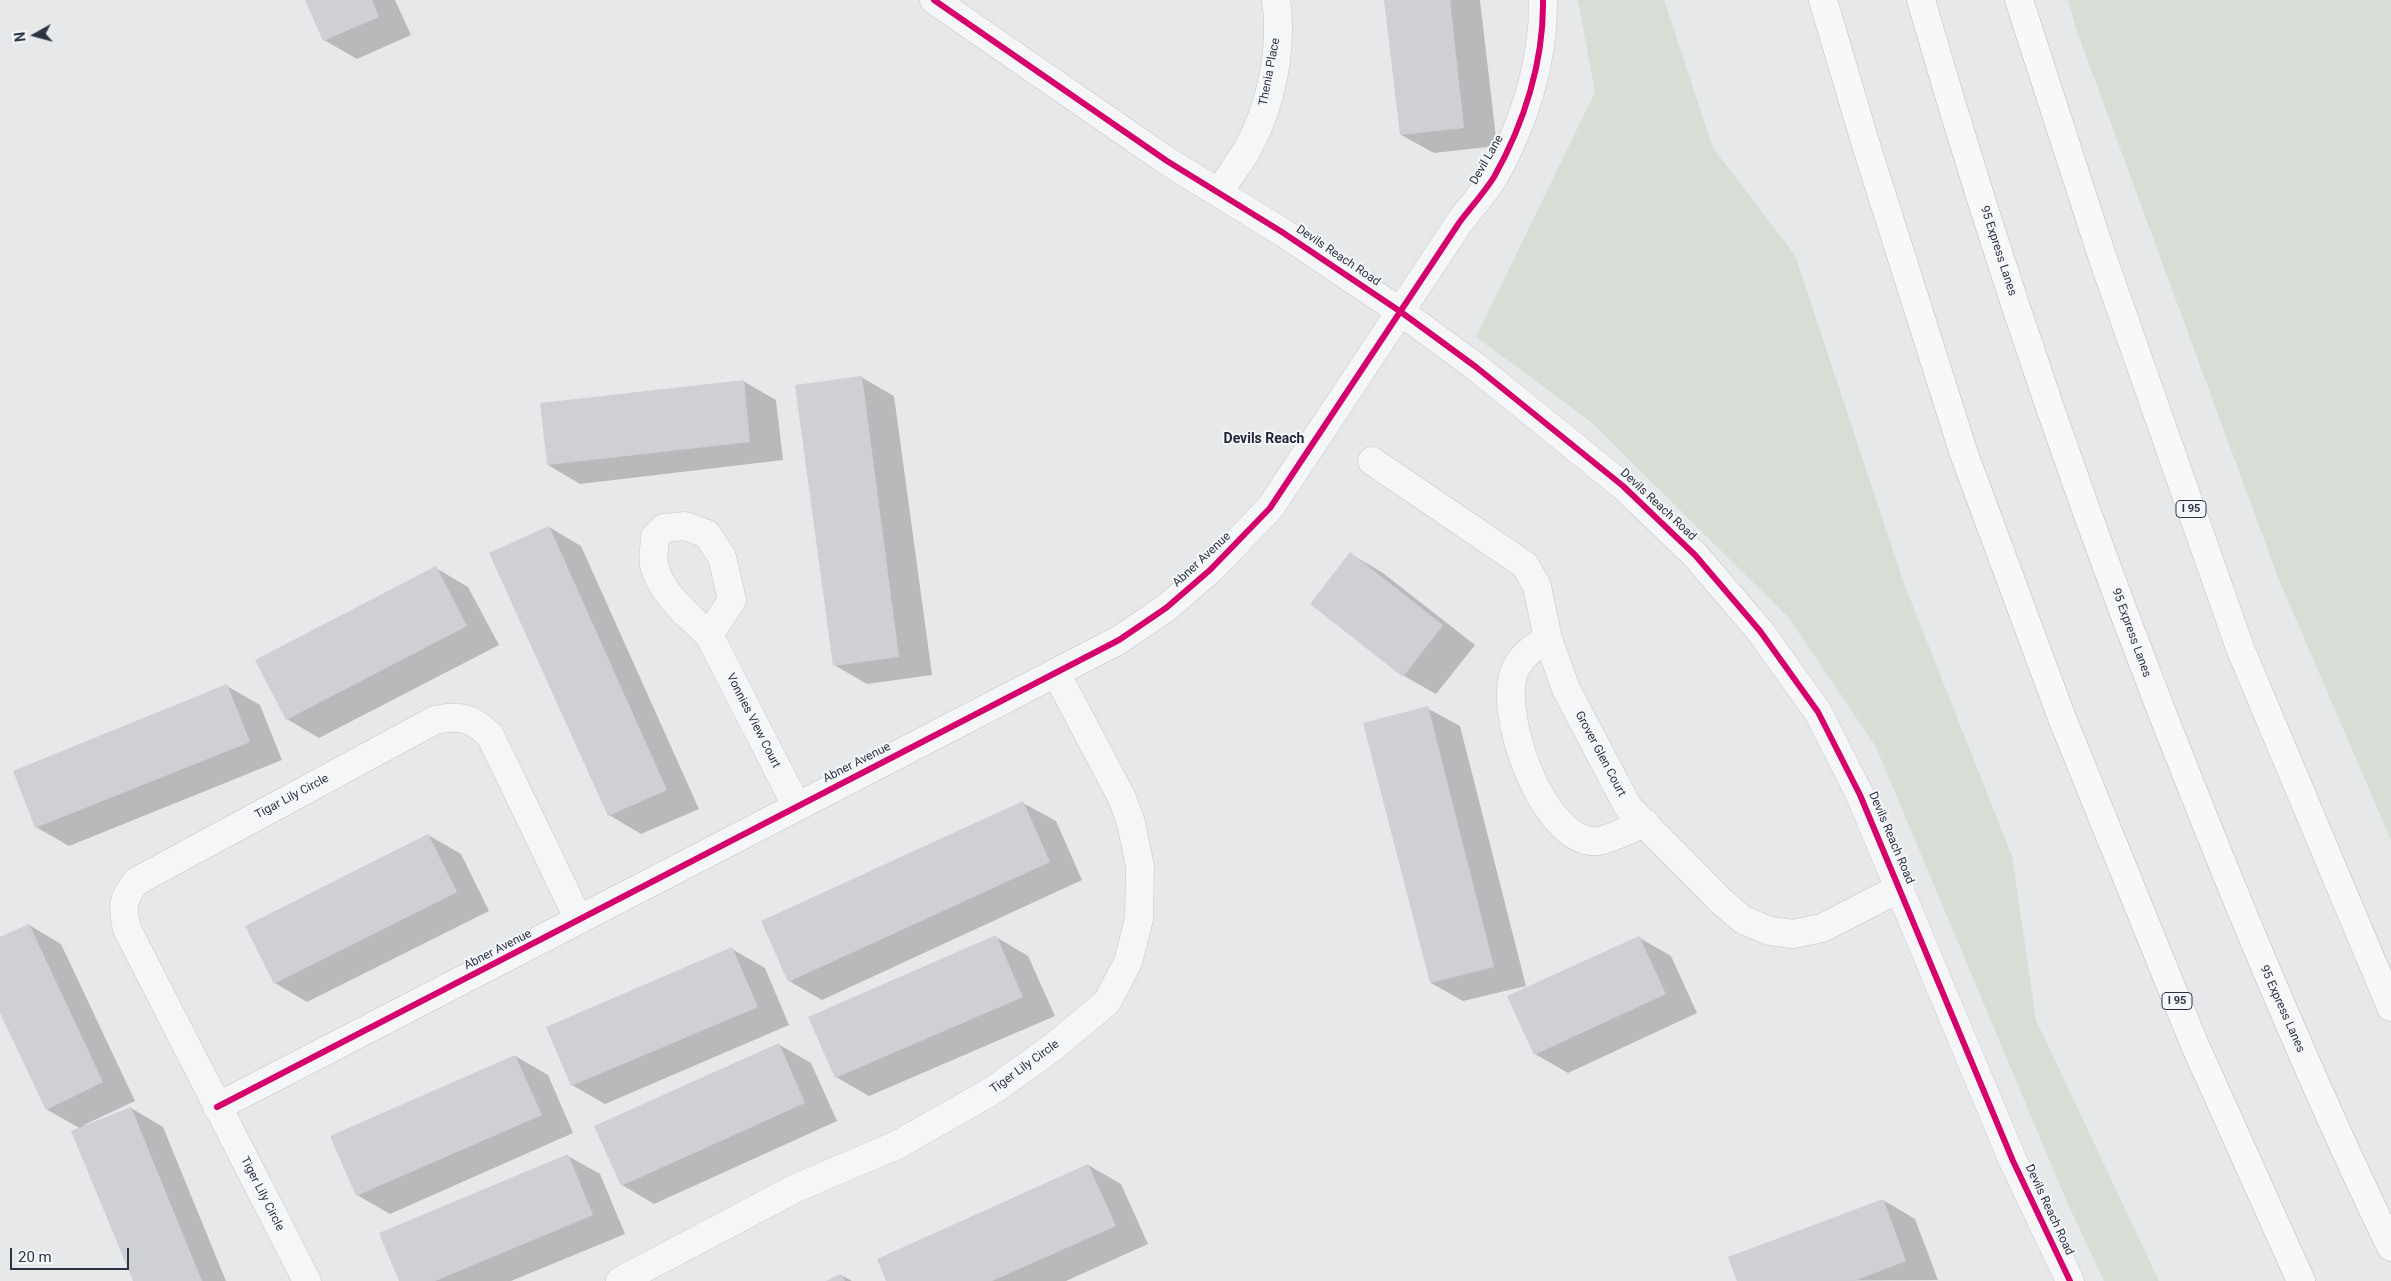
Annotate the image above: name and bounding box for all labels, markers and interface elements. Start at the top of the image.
north arrow [10,10,60,60]
text: N [12,31,29,43]
street label: Thenia Place [1256,37,1284,107]
street label: Devil Lane [1467,133,1507,187]
street label: 95 Express Lanes [1977,204,2019,298]
street label: Devils Reach Road [1293,222,1383,290]
district label: Devils Reach [1224,431,1304,447]
street label: Devils Reach Road [1617,466,1699,544]
road number: I 95 [2176,500,2206,518]
street label: Abner Avenue [1170,530,1234,590]
street label: 95 Express Lanes [2108,586,2154,680]
street label: Vonnies View Court [723,671,783,771]
street label: Grover Glen Court [1571,709,1629,799]
street label: Abner Avenue [821,740,893,786]
street label: Tigar Lily Circle [253,771,331,823]
street label: Devils Reach Road [1865,790,1917,886]
street label: Abner Avenue [462,927,534,973]
street label: 95 Express Lanes [2256,963,2308,1055]
road number: I 95 [2162,992,2192,1009]
street label: Tiger Lily Circle [988,1037,1062,1097]
street label: Tiger Lily Circle [237,1154,287,1234]
street label: Devils Reach Road [2022,1162,2076,1258]
scale bar [12,1238,131,1270]
text: 20 m [18,1248,52,1266]

